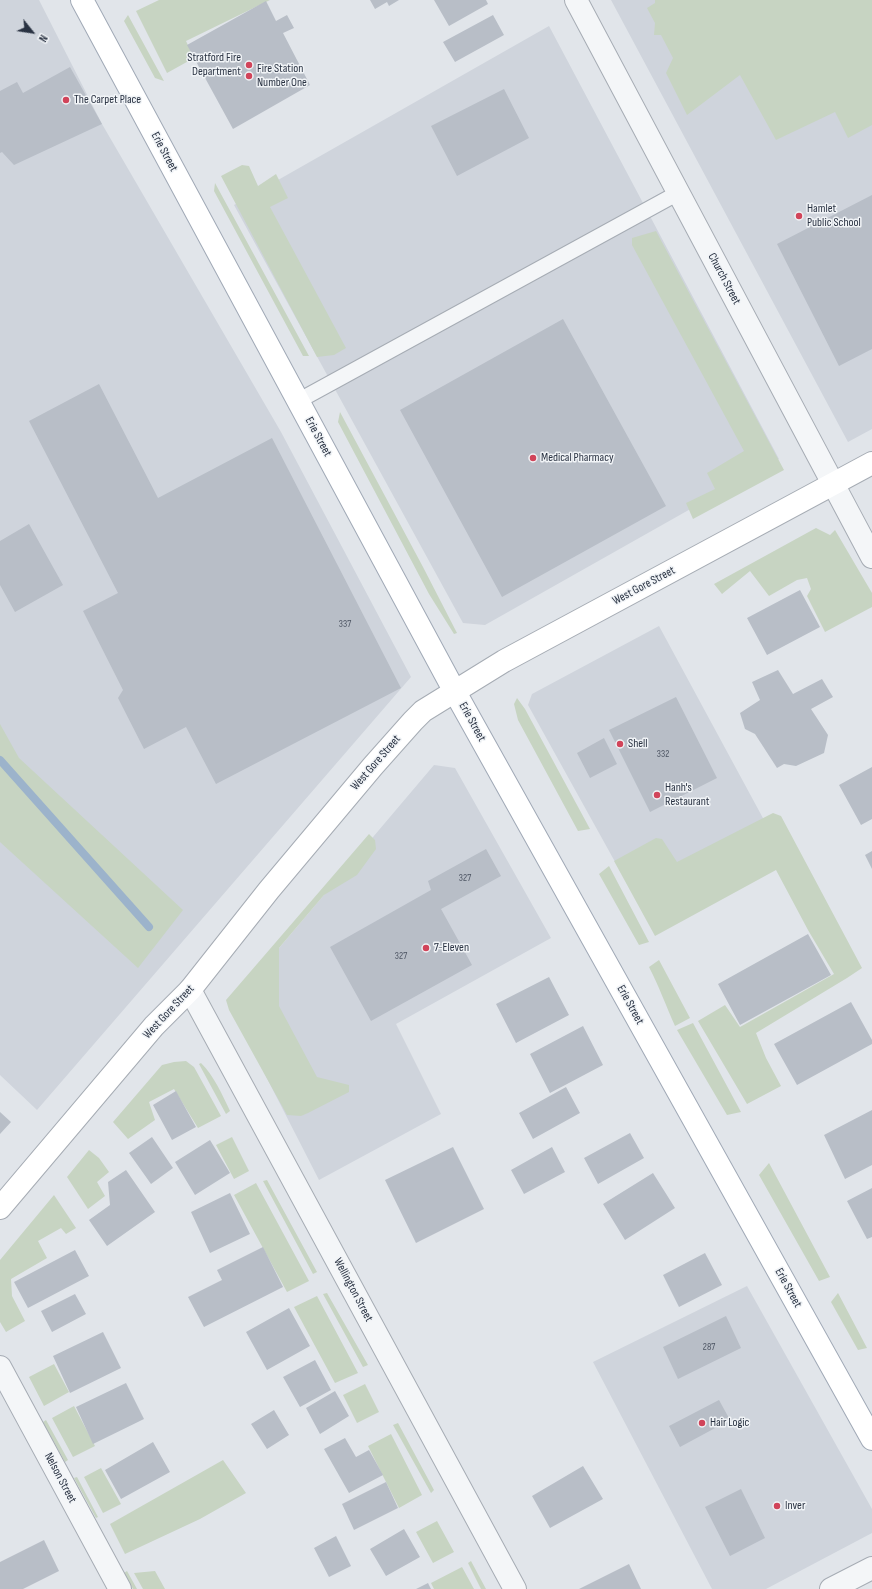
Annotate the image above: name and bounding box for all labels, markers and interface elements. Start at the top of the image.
north arrow [12,12,52,52]
text: N [36,32,50,44]
place label: Stratford Fire Department [187,51,241,79]
marker: Stratford Fire Department [244,60,254,70]
place label: Fire Station Number One [257,62,307,90]
marker: Fire Station Number One [244,71,254,81]
place label: The Carpet Place [74,93,141,107]
marker: The Carpet Place [61,95,71,105]
street label: Erie Street [148,130,180,174]
place label: Hamlet Public School [807,202,861,230]
marker: Hamlet Public School [794,211,804,221]
street label: Church Street [704,251,744,307]
street label: Erie Street [302,415,334,459]
place label: Medical Pharmacy [541,451,614,465]
marker: Medical Pharmacy [528,453,538,463]
street label: West Gore Street [610,564,678,608]
house number: 337 [339,618,351,630]
street label: Erie Street [455,700,489,744]
street label: West Gore Street [348,732,404,794]
place label: Shell [628,737,648,751]
marker: Shell [615,739,625,749]
house number: 332 [657,748,669,760]
place label: Hanh's Restaurant [665,781,710,809]
marker: Hanh's Restaurant [652,790,662,800]
house number: 327 [459,872,471,884]
place label: 7-Eleven [434,941,469,955]
marker: 7-Eleven [421,943,431,953]
house number: 327 [395,950,407,962]
street label: West Gore Street [140,982,198,1042]
street label: Erie Street [613,983,647,1027]
street label: Wellington Street [330,1256,376,1324]
street label: Erie Street [771,1266,805,1310]
house number: 287 [703,1341,715,1353]
place label: Hair Logic [710,1416,749,1430]
marker: Hair Logic [697,1418,707,1428]
street label: Nelson Street [41,1450,79,1506]
place label: Inver [785,1499,805,1513]
marker: Inver [772,1501,782,1511]

